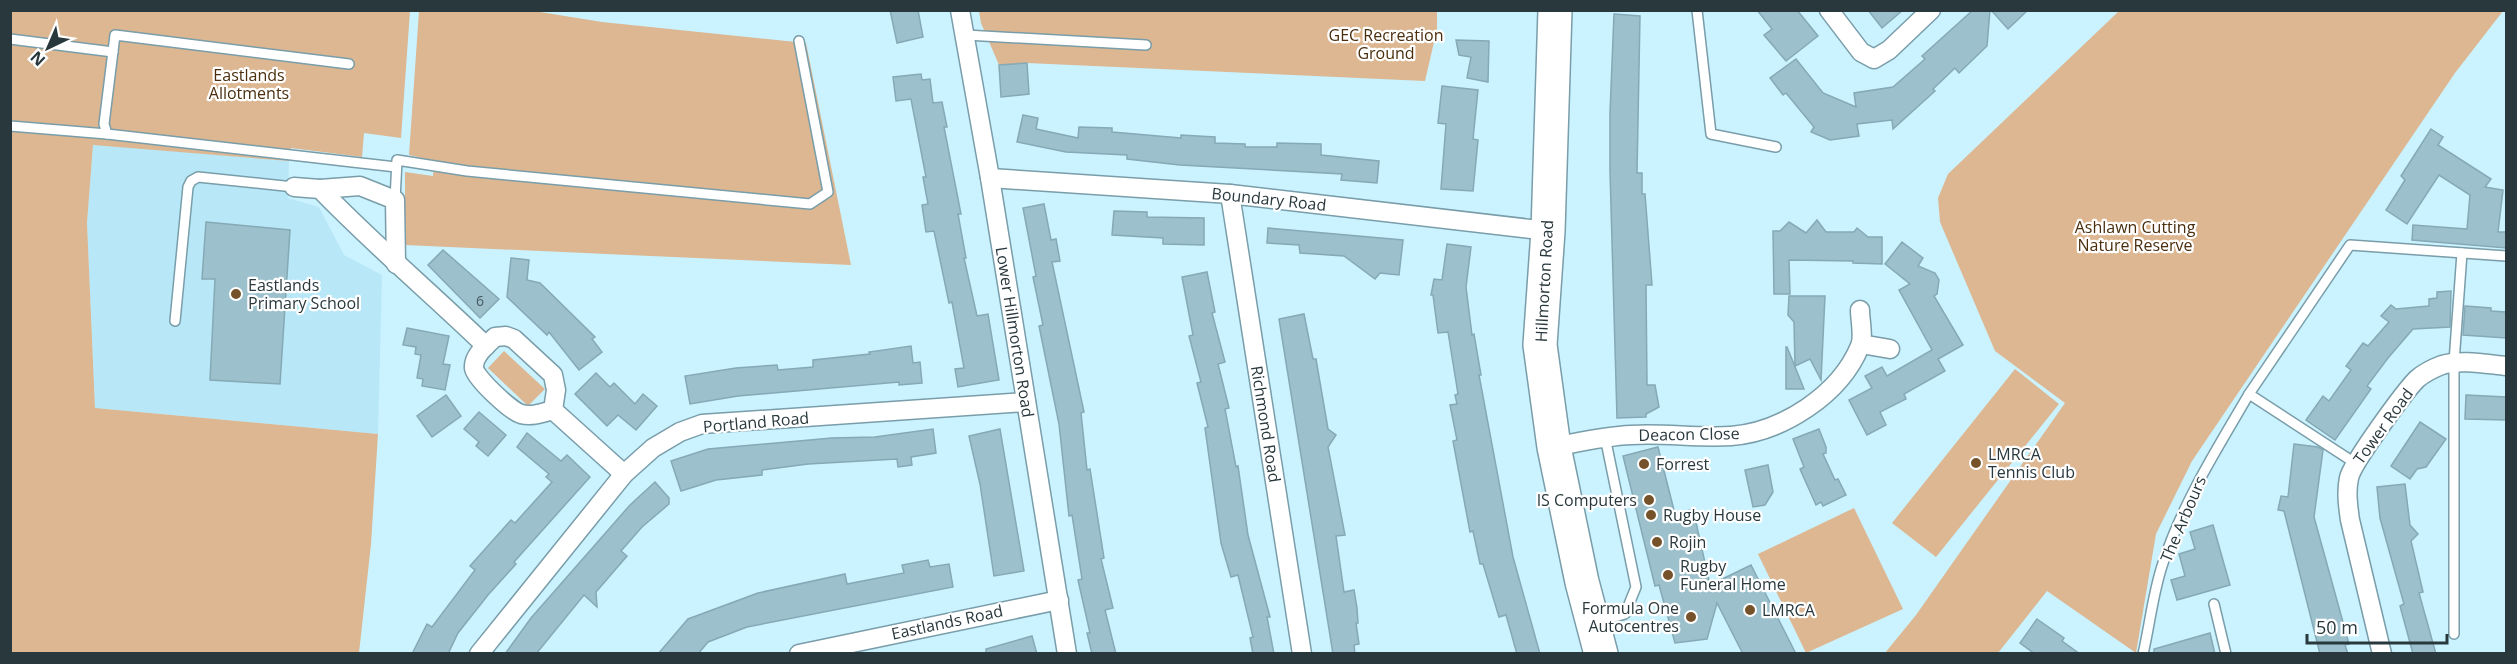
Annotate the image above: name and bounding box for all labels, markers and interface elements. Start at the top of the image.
north arrow [18,18,78,78]
park label: GEC Recreation Ground [1329,24,1443,64]
text: N [25,46,50,71]
park label: Eastlands Allotments [209,64,289,104]
street label: Boundary Road [1211,182,1327,216]
park label: Ashlawn Cutting Nature Reserve [2075,216,2196,256]
street label: Hillmorton Road [1530,219,1558,343]
street label: Lower Hillmorton Road [991,245,1039,419]
place label: Eastlands Primary School [248,274,360,314]
marker: Eastlands Primary School [229,287,243,301]
house number: 6 [476,291,484,310]
street label: Richmond Road [1246,364,1286,484]
street label: Tower Road [2348,384,2418,468]
street label: Portland Road [702,406,810,438]
street label: Deacon Close [1638,422,1740,446]
place label: LMRCA Tennis Club [1988,443,2075,483]
place label: Forrest [1656,453,1710,475]
marker: LMRCA Tennis Club [1969,456,1983,470]
marker: Forrest [1637,457,1651,471]
street label: The Arbours [2155,472,2211,566]
place label: IS Computers [1537,489,1637,511]
marker: IS Computers [1642,493,1656,507]
place label: Rugby House [1663,504,1761,526]
marker: Rugby House [1644,508,1658,522]
place label: Rojin [1669,531,1706,553]
marker: Rojin [1650,535,1664,549]
place label: Rugby Funeral Home [1680,555,1786,595]
marker: Rugby Funeral Home [1661,568,1675,582]
place label: Formula One Autocentres [1582,597,1679,637]
street label: Eastlands Road [889,599,1005,645]
place label: LMRCA [1762,599,1816,621]
marker: LMRCA [1743,603,1757,617]
scale bar [2307,607,2446,645]
marker: Formula One Autocentres [1684,610,1698,624]
text: 50 m [2316,615,2358,639]

